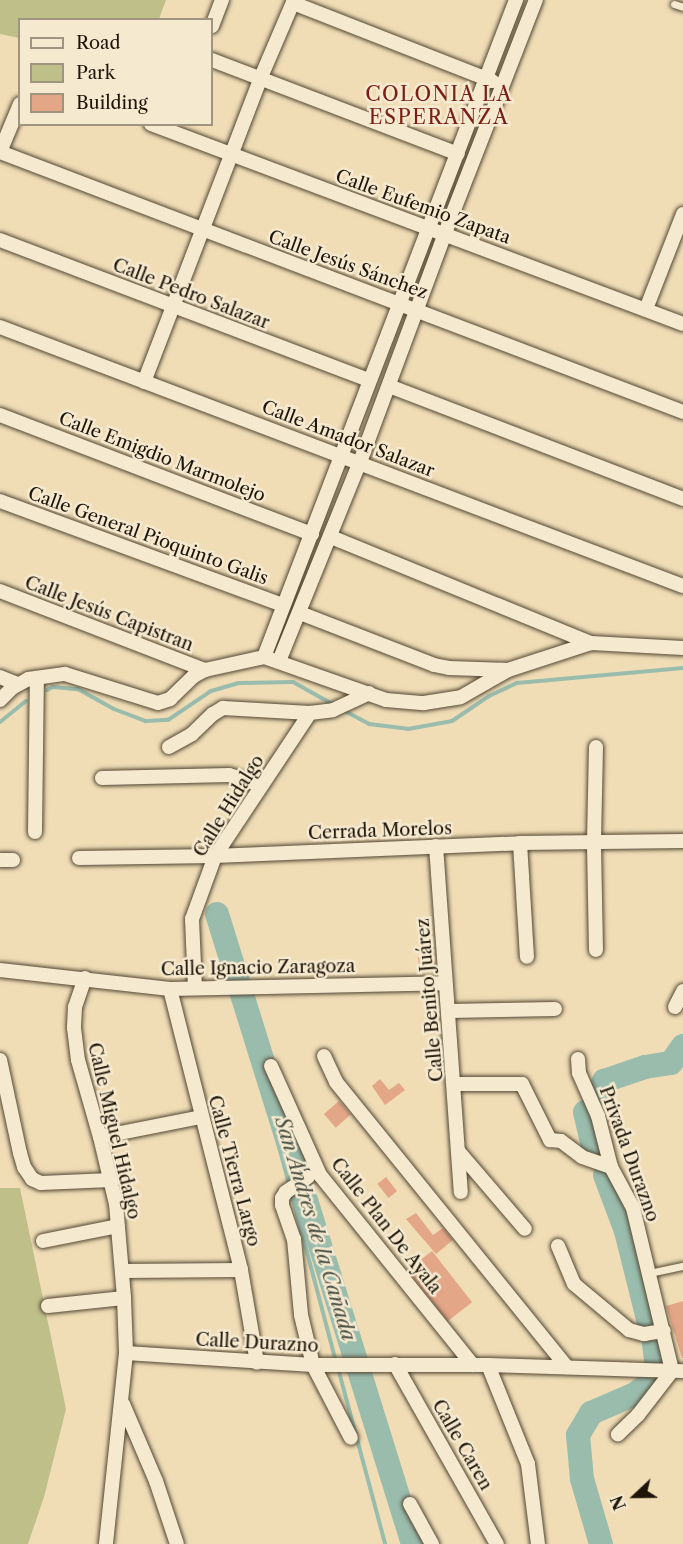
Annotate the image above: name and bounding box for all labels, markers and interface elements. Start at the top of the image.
legend [18,18,213,126]
text: Road [76,32,121,54]
text: Park [76,62,115,84]
district label: COLONIA LA ESPERANZA [365,83,513,130]
text: Building [76,92,148,114]
street label: Calle Eufemio Zapata [332,165,514,249]
street label: Calle Jesús Sánchez [265,226,431,304]
street label: Calle Pedro Salazar [110,254,272,334]
street label: Calle Amador Salazar [258,396,438,482]
street label: Calle Emigdio Marmolejo [56,408,268,506]
street label: Calle General Pioquinto Galis [25,482,271,590]
street label: Calle Jesús Capistran [22,572,196,656]
street label: Calle Hidalgo [189,751,269,861]
street label: Cerrada Morelos [308,818,452,844]
street label: Calle Benito Juárez [412,917,448,1083]
street label: Calle Ignacio Zaragoza [161,956,355,980]
street label: Calle Miguel Hidalgo [83,1041,145,1221]
street label: Privada Durazno [594,1083,664,1225]
street label: Calle Tierra Largo [203,1093,265,1249]
water label: San Andres de la Cañada [269,1114,361,1344]
street label: Calle Plan De Ayala [326,1153,446,1299]
street label: Calle Durazno [195,1329,319,1357]
street label: Calle Caren [427,1396,497,1494]
north arrow [605,1466,665,1526]
text: N [606,1493,630,1513]

